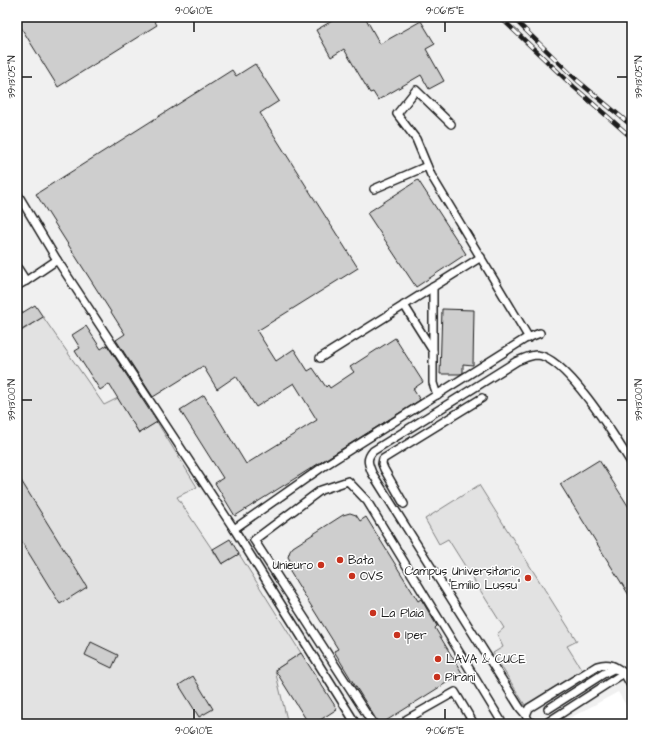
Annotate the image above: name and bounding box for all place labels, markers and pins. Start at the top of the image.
place label: Bata [348,552,374,569]
marker: Bata [335,555,345,565]
place label: Unieuro [272,557,313,574]
marker: Unieuro [316,560,326,570]
place label: Campus Universitario "Emilio Lussu" [405,563,520,594]
place label: OVS [360,568,384,585]
marker: OVS [347,571,357,581]
marker: Campus Universitario "Emilio Lussu" [523,573,533,583]
place label: La Plaia [381,605,424,622]
marker: La Plaia [368,608,378,618]
place label: Iper [405,627,427,644]
marker: Iper [392,630,402,640]
place label: LAVA & CUCE [446,651,526,668]
marker: LAVA & CUCE [433,654,443,664]
place label: Pirani [445,669,475,686]
marker: Pirani [432,672,442,682]

